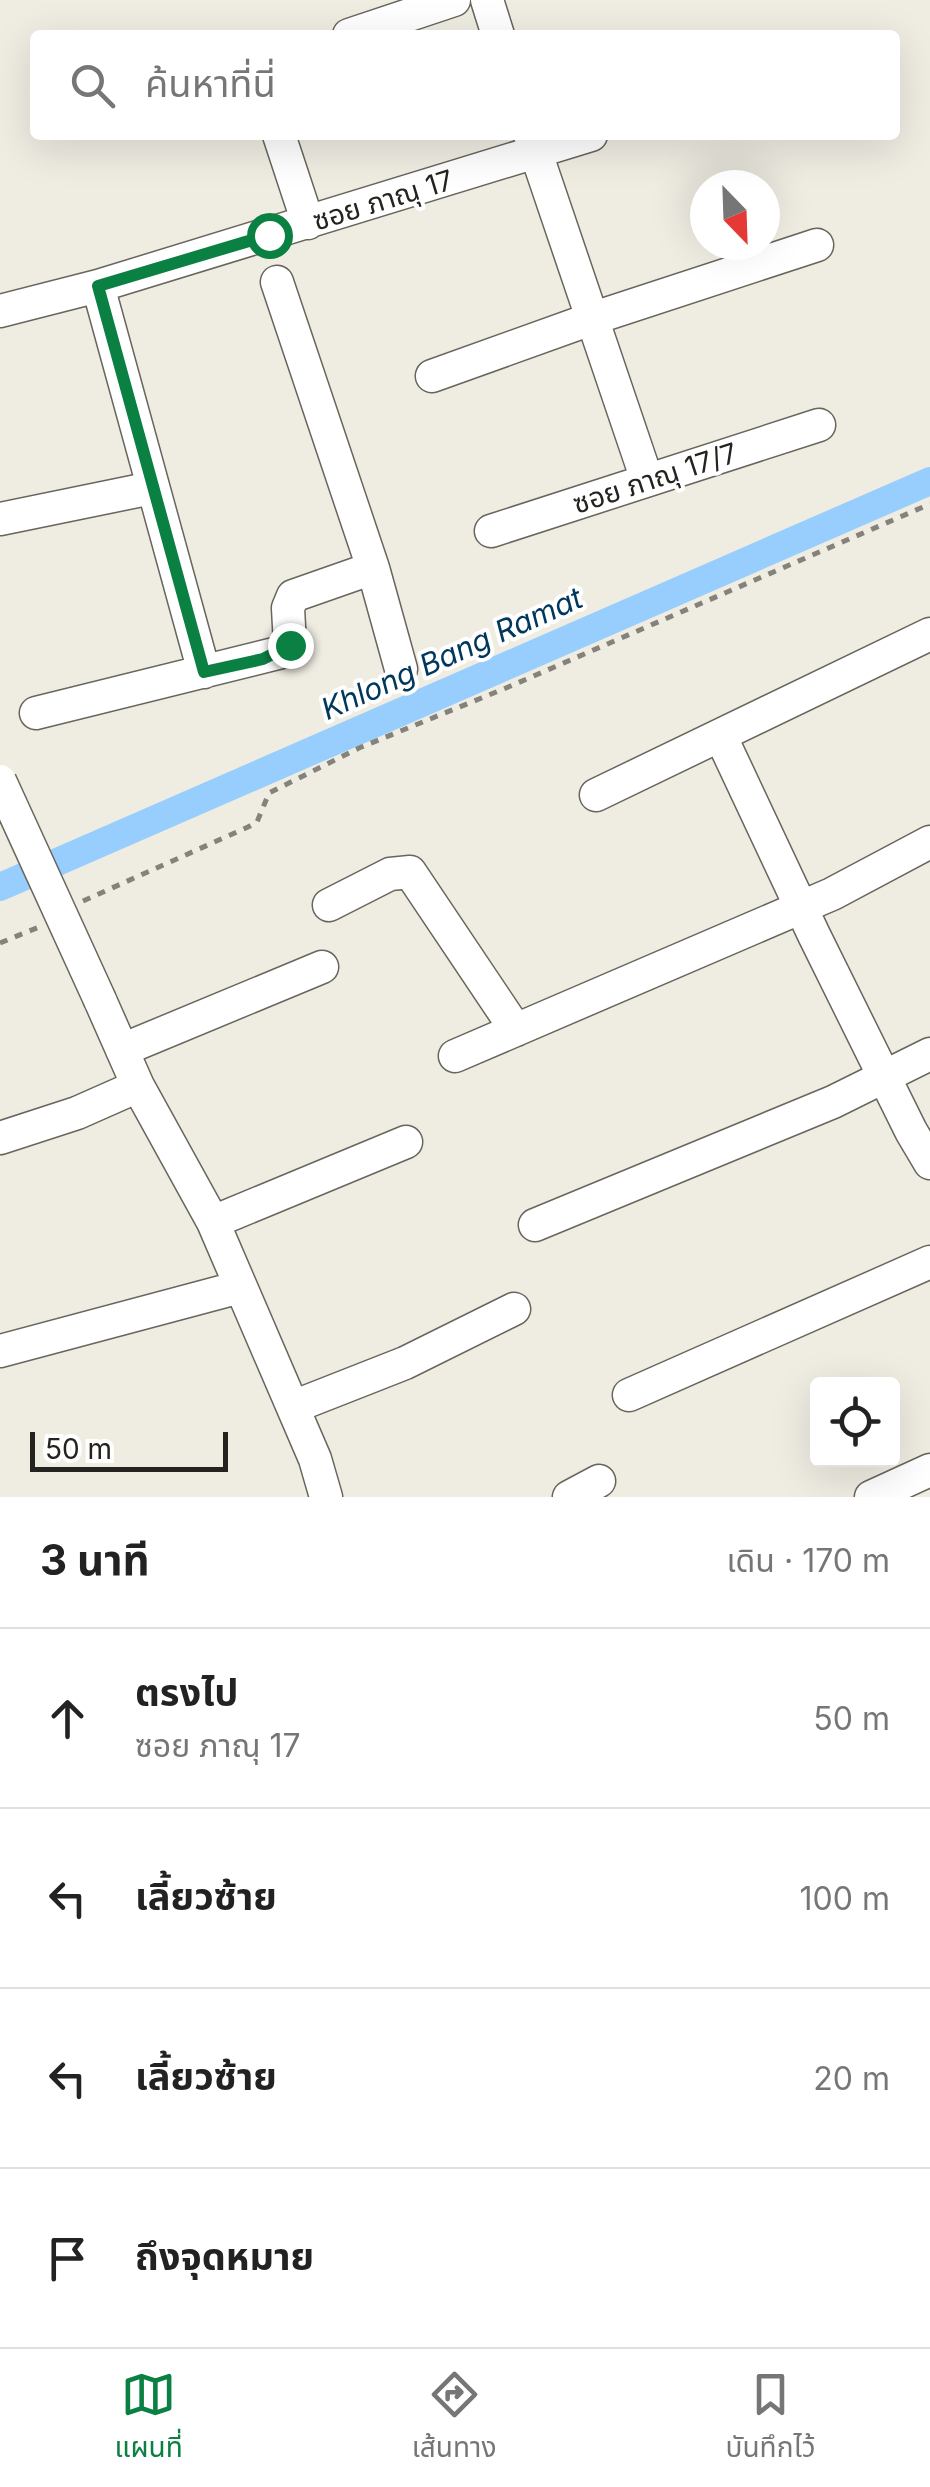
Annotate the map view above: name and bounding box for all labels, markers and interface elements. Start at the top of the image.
search box [30,30,900,140]
icon: search [65,58,120,113]
text: ค้นหาที่นี่ [145,60,276,106]
street label: ซอย ภาณุ 17 [309,163,457,237]
north arrow [690,170,780,260]
route start [247,213,293,259]
street label: ซอย ภาณุ 17/7 [568,435,742,521]
water label: Khlong Bang Ramat [315,579,589,727]
route end [268,623,314,669]
map controls [810,1377,900,1467]
button: locate [810,1377,900,1467]
scale bar [30,1427,228,1472]
text: 50 m [45,1432,112,1466]
text: 3 นาที [40,1534,150,1585]
text: เดิน · 170 m [726,1541,890,1580]
text: ตรงไป [135,1669,238,1715]
icon: ahead [40,1691,95,1746]
text: 50 m [813,1699,890,1738]
text: ซอย ภาณุ 17 [135,1726,301,1765]
icon: left [40,1871,95,1926]
text: เลี้ยวซ้าย [135,1873,277,1919]
text: 100 m [800,1879,890,1918]
icon: left [40,2051,95,2106]
text: เลี้ยวซ้าย [135,2053,277,2099]
text: 20 m [813,2059,890,2098]
icon: arrive [40,2231,95,2286]
text: ถึงจุดหมาย [135,2233,314,2279]
tab: แผนที่ [115,2367,183,2470]
tab: เส้นทาง [412,2367,496,2470]
tab: บันทึกไว้ [726,2367,815,2470]

